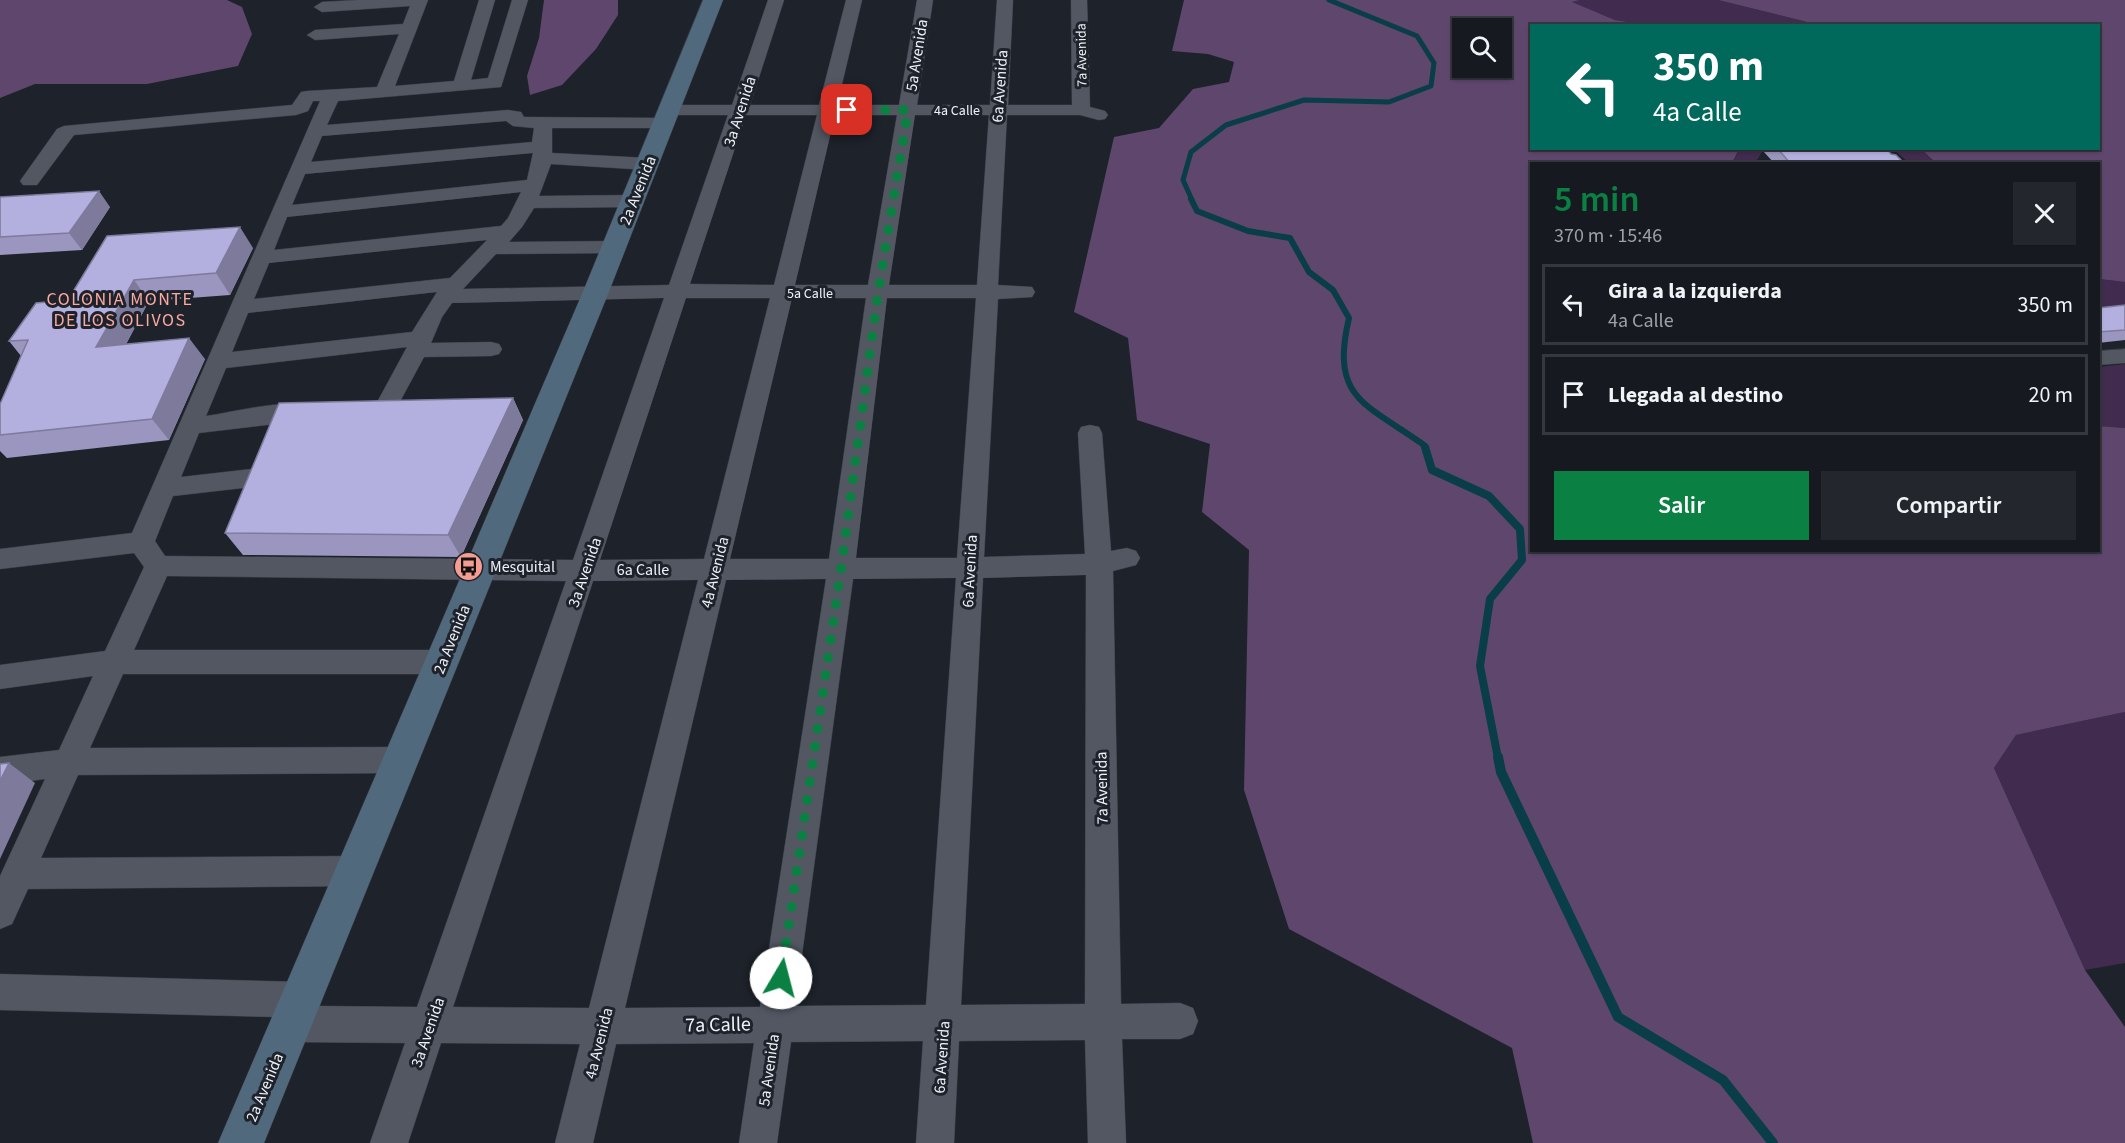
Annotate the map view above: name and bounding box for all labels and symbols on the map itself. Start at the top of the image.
street label: 5a Avenida [900,17,934,93]
street label: 7a Avenida [1071,23,1093,87]
street label: 6a Avenida [986,49,1014,123]
street label: 3a Avenida [718,73,762,149]
pin [821,84,872,135]
street label: 4a Calle [934,101,980,121]
street label: 2a Avenida [614,153,662,228]
street label: 5a Calle [787,284,833,304]
district label: COLONIA MONTE DE LOS OLIVOS [46,287,194,333]
street label: 3a Avenida [563,534,607,610]
street label: 4a Avenida [695,534,734,610]
street label: 6a Avenida [957,534,983,608]
bus stop icon: Mesquital [453,550,485,582]
place label: Mesquital [490,556,555,578]
street label: 6a Calle [617,559,669,581]
street label: 2a Avenida [428,602,476,677]
street label: 7a Avenida [1090,751,1114,825]
position arrow [749,946,813,1010]
street label: 3a Avenida [406,994,450,1070]
street label: 4a Avenida [579,1005,618,1081]
street label: 7a Calle [685,1010,751,1040]
street label: 6a Avenida [928,1020,956,1094]
street label: 5a Avenida [753,1033,785,1108]
street label: 2a Avenida [241,1050,289,1125]

